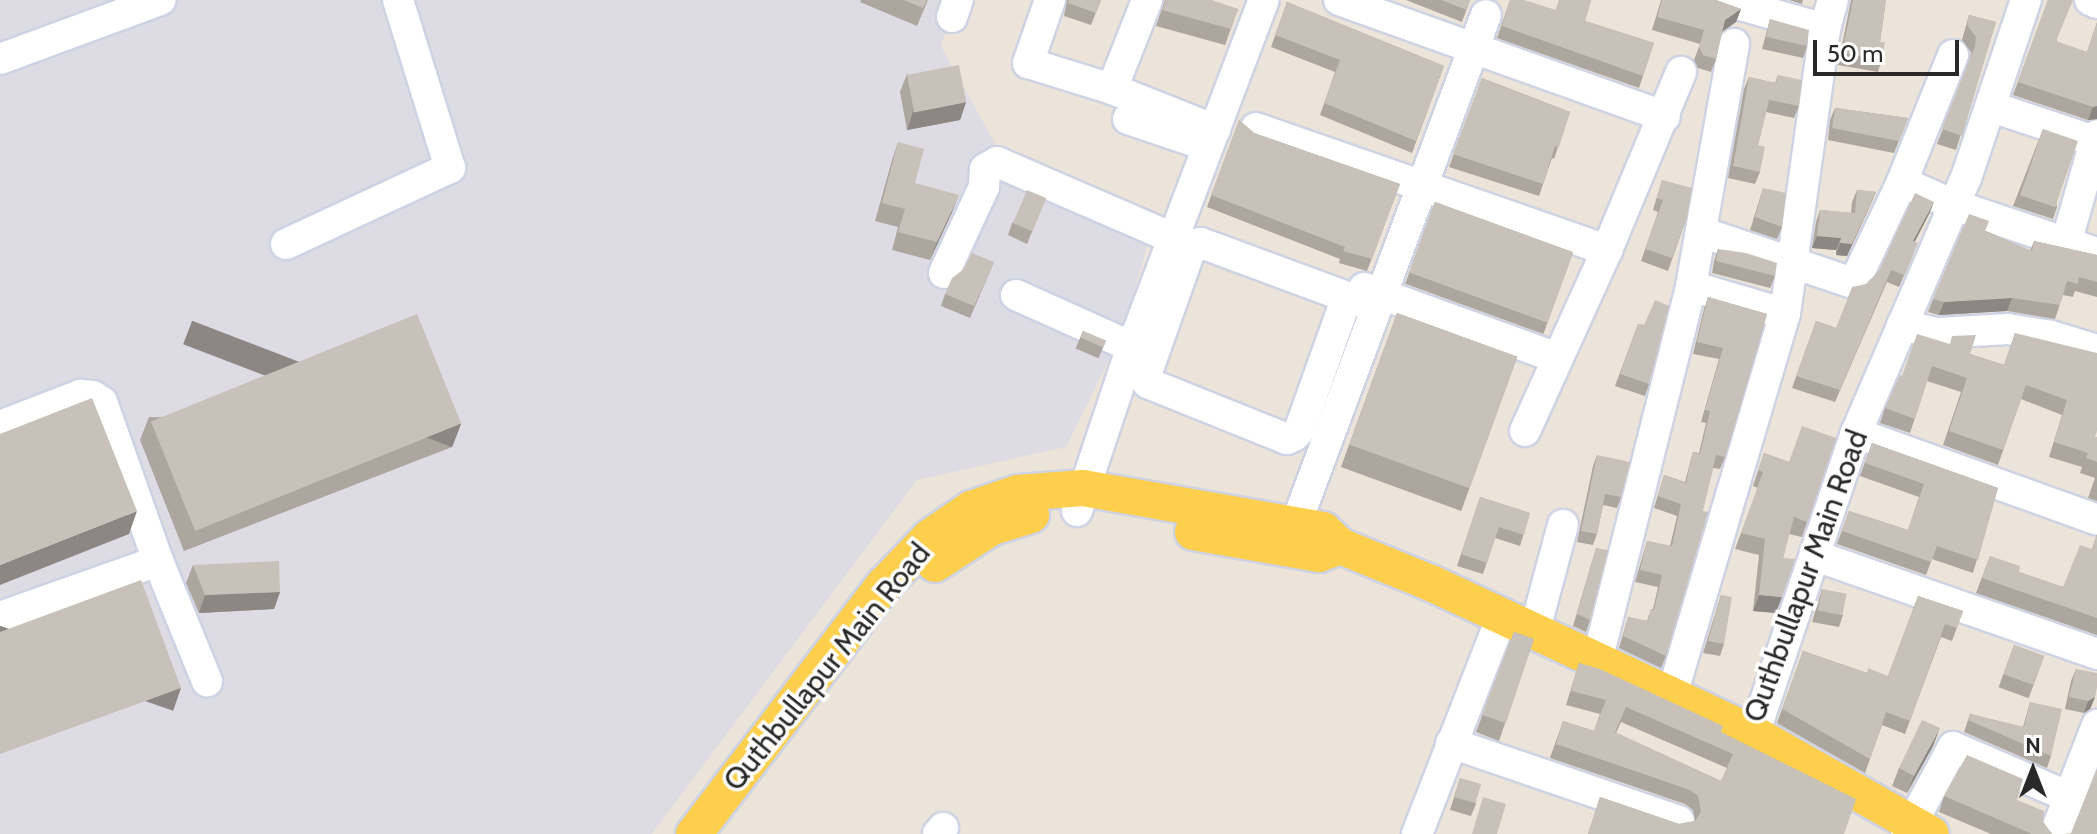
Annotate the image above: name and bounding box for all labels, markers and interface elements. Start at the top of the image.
scale bar [1817,24,1963,74]
text: 50 m [1827,39,1883,68]
street label: Quthbullapur Main Road [1736,425,1876,727]
street label: Quthbullapur Main Road [716,536,938,798]
north arrow [1993,730,2073,810]
text: N [2025,732,2041,759]

